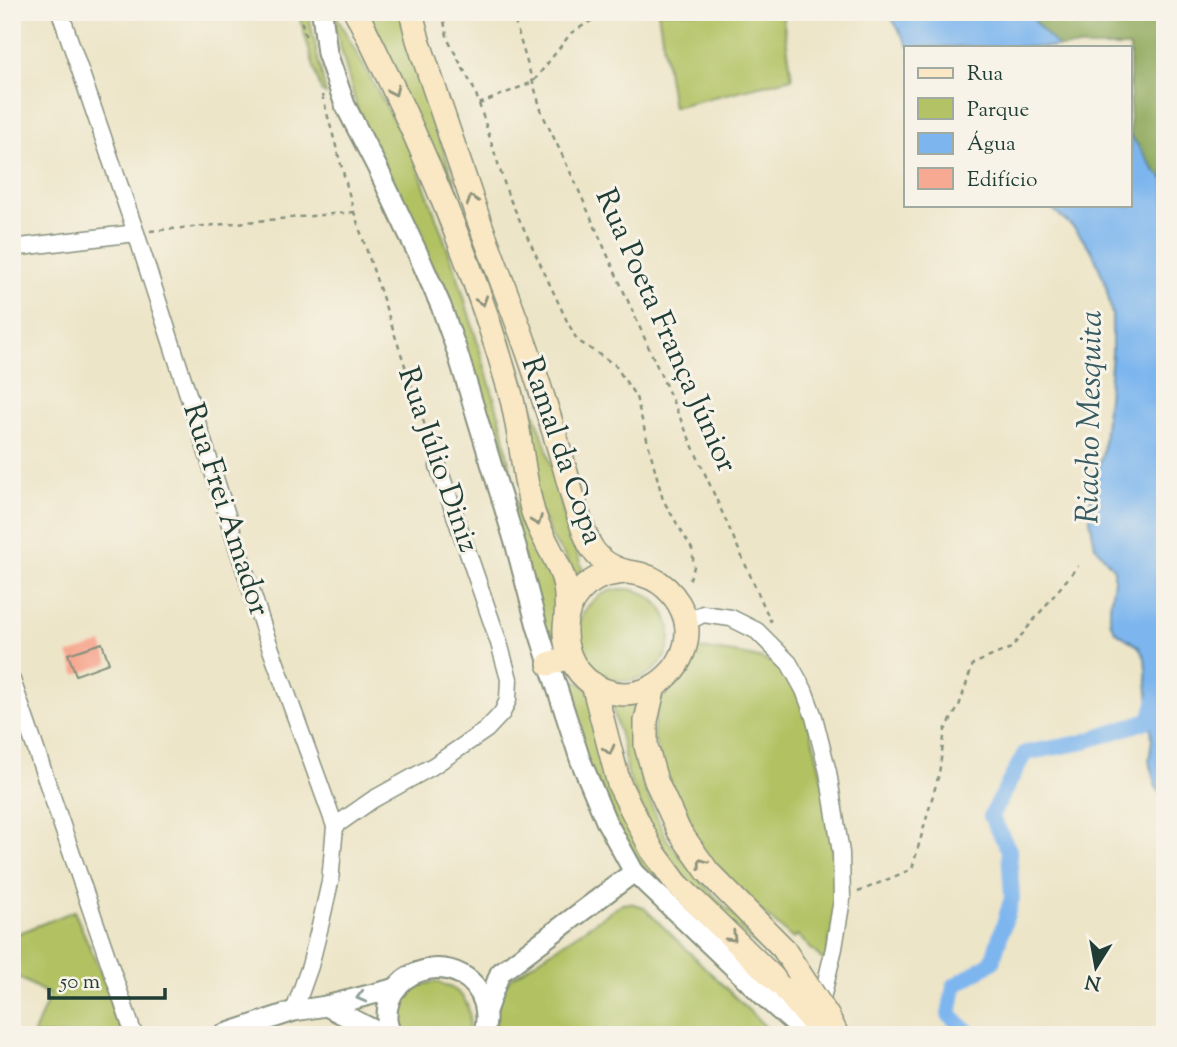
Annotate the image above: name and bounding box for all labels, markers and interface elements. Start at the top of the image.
legend [904,46,1132,206]
text: Rua [967,60,1004,90]
one-way arrow [386,84,400,96]
text: Parque [967,96,1029,126]
text: Água [967,130,1016,160]
text: Edifício [967,166,1037,196]
street label: Rua Poeta França Júnior [583,182,747,480]
one-way arrow [466,195,480,207]
one-way arrow [473,294,488,306]
water label: Riacho Mesquita [1066,310,1116,524]
street label: Ramal da Copa [509,351,613,551]
street label: Rua Júlio Diniz [385,361,489,559]
street label: Rua Frei Amador [170,398,280,622]
one-way arrow [529,514,543,526]
one-way arrow [601,744,616,756]
one-way arrow [698,858,710,871]
one-way arrow [724,928,737,941]
north arrow [1062,932,1132,1002]
scale bar [49,956,164,1000]
text: N [1083,967,1103,996]
text: 50 m [59,968,100,998]
one-way arrow [355,989,367,1003]

